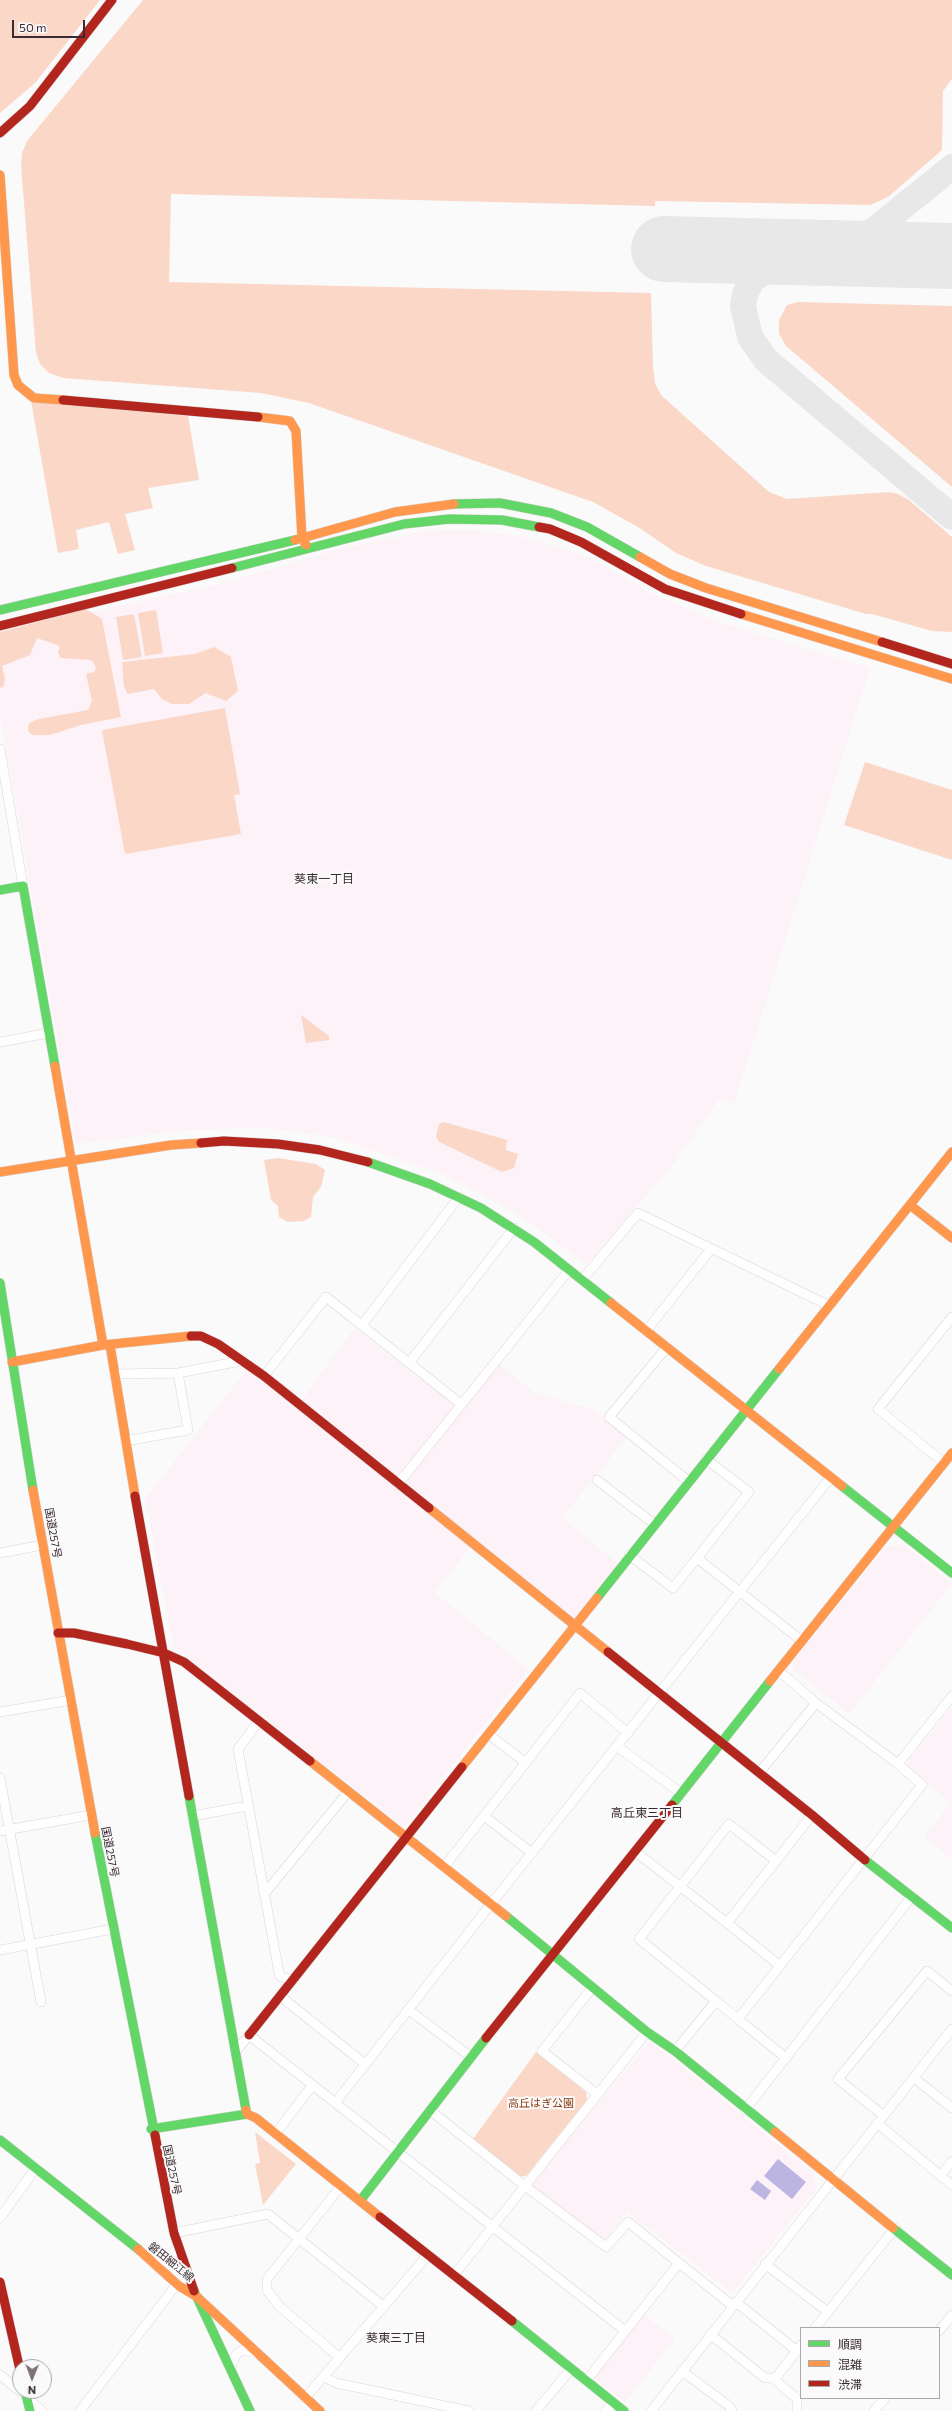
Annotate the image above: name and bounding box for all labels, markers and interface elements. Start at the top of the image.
scale bar [14,12,87,38]
text: 50 m [19,20,47,34]
district label: 葵東一丁目 [294,872,354,886]
street label: 国道257号 [42,1507,64,1559]
district label: 高丘東三丁目 [611,1806,683,1820]
street label: 国道257号 [99,1826,121,1878]
park label: 高丘はぎ公園 [508,2096,574,2110]
street label: 国道257号 [160,2144,184,2196]
street label: 磐田細江線 [145,2240,197,2284]
legend [800,2327,940,2399]
district label: 葵東三丁目 [366,2331,426,2345]
text: 順調 [838,2337,862,2351]
text: 混雑 [838,2357,862,2371]
north arrow [12,2359,52,2399]
text: 渋滞 [838,2377,862,2391]
text: N [28,2384,36,2397]

